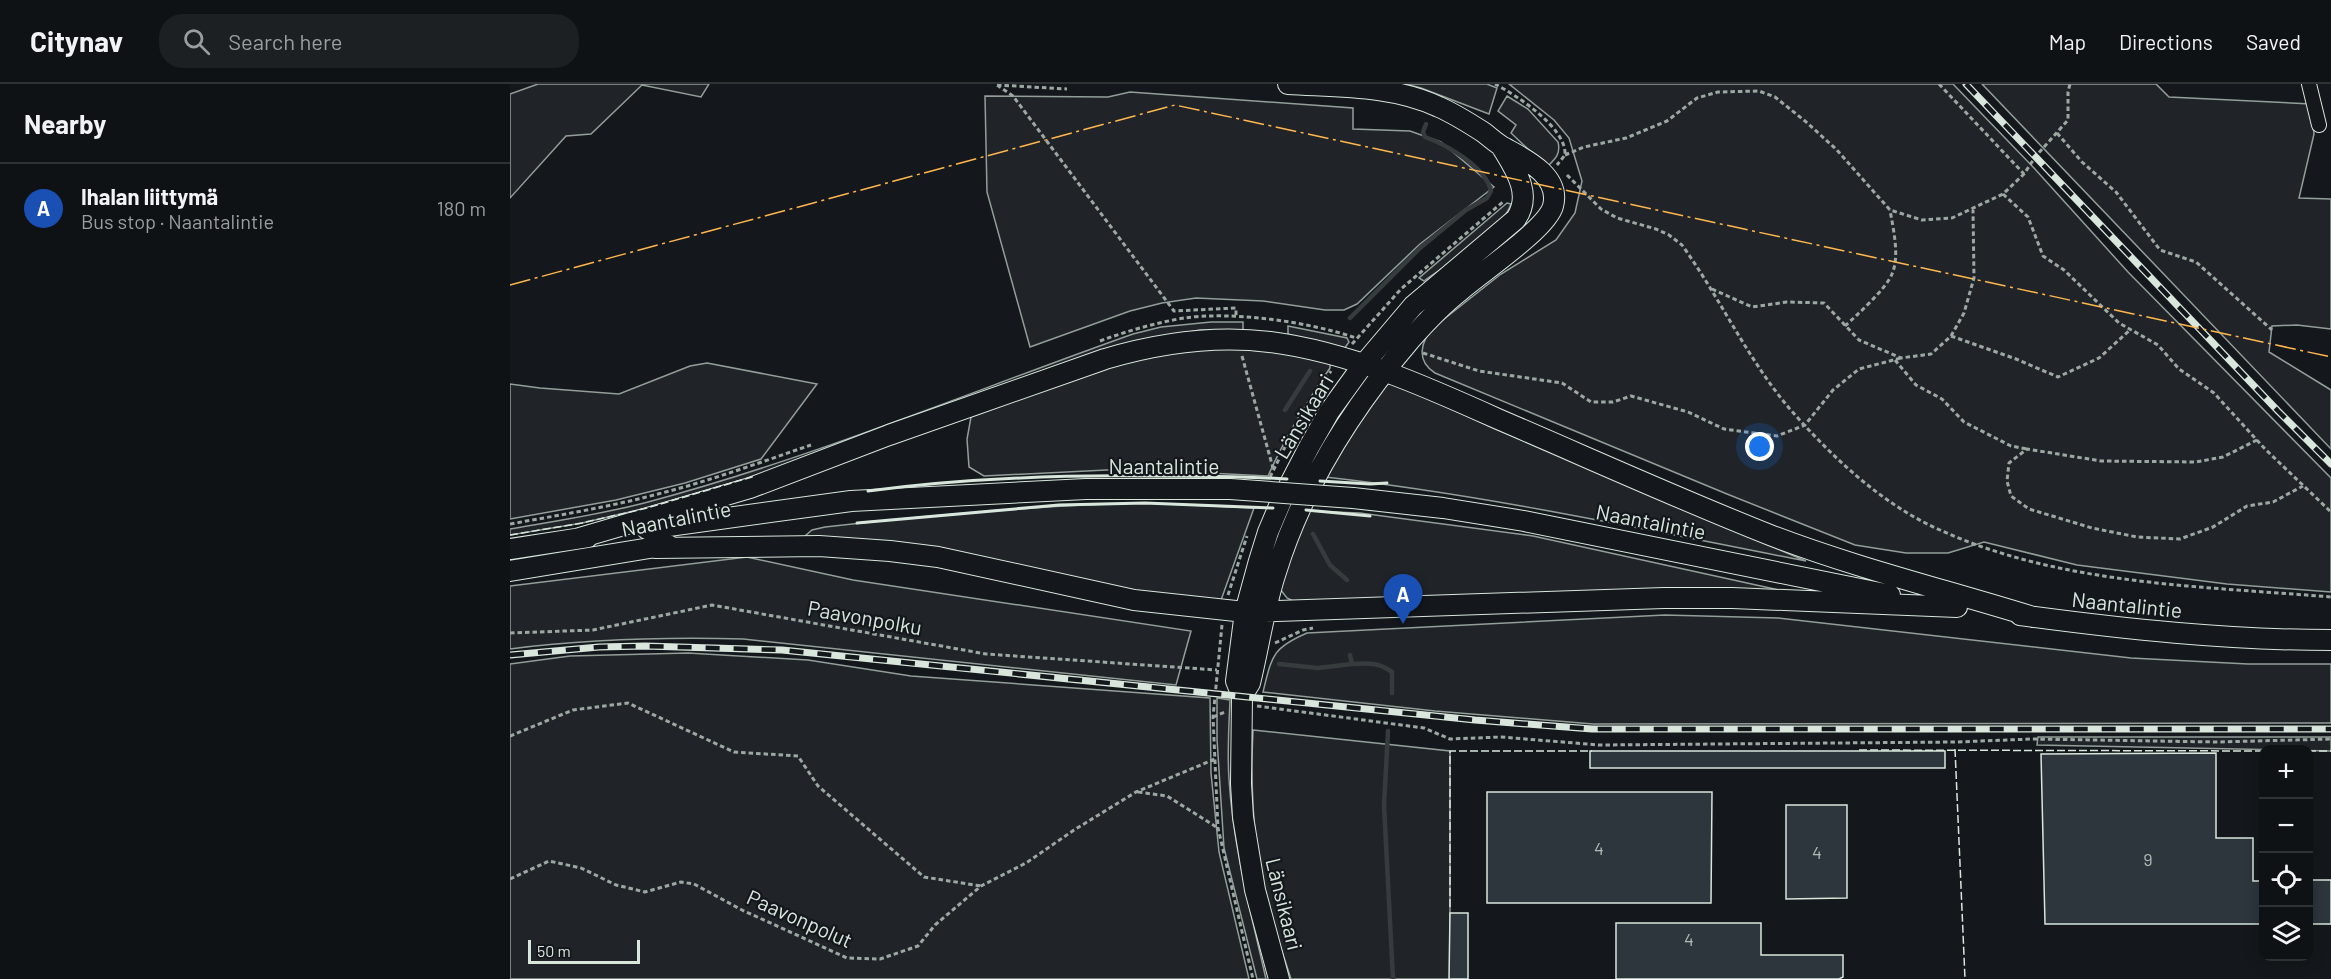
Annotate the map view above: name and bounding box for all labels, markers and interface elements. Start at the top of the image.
search box [159,14,579,68]
text: Citynav [30,24,123,58]
icon: search [180,25,213,58]
text: Search here [228,28,343,54]
text: Map [2049,29,2086,54]
text: Directions [2119,29,2213,54]
text: Saved [2246,29,2301,54]
text: Nearby [24,108,106,139]
text: Ihalan liittymä [81,183,218,209]
text: A [37,196,50,220]
text: 180 m [437,196,486,220]
text: Bus stop · Naantalintie [81,209,274,233]
street label: Länsikaari [1268,369,1338,463]
your location [1745,432,1774,461]
street label: Naantalintie [1108,453,1220,478]
street label: Naantalintie [619,495,733,541]
street label: Naantalintie [1594,498,1708,544]
pin: A [1384,574,1422,624]
street label: Naantalintie [2070,586,2184,622]
street label: Paavonpolku [806,595,924,639]
map controls [2259,745,2313,961]
button: + [2259,745,2313,799]
button: − [2259,799,2313,853]
house number: 4 [1594,837,1604,859]
house number: 4 [1812,841,1822,863]
house number: 9 [2143,848,2153,870]
button: locate [2259,853,2313,907]
street label: Länsikaari [1261,855,1309,953]
street label: Paavonpolut [743,884,857,952]
button: layers [2259,907,2313,961]
house number: 4 [1684,928,1694,950]
scale bar [528,937,640,964]
text: 50 m [537,941,571,960]

